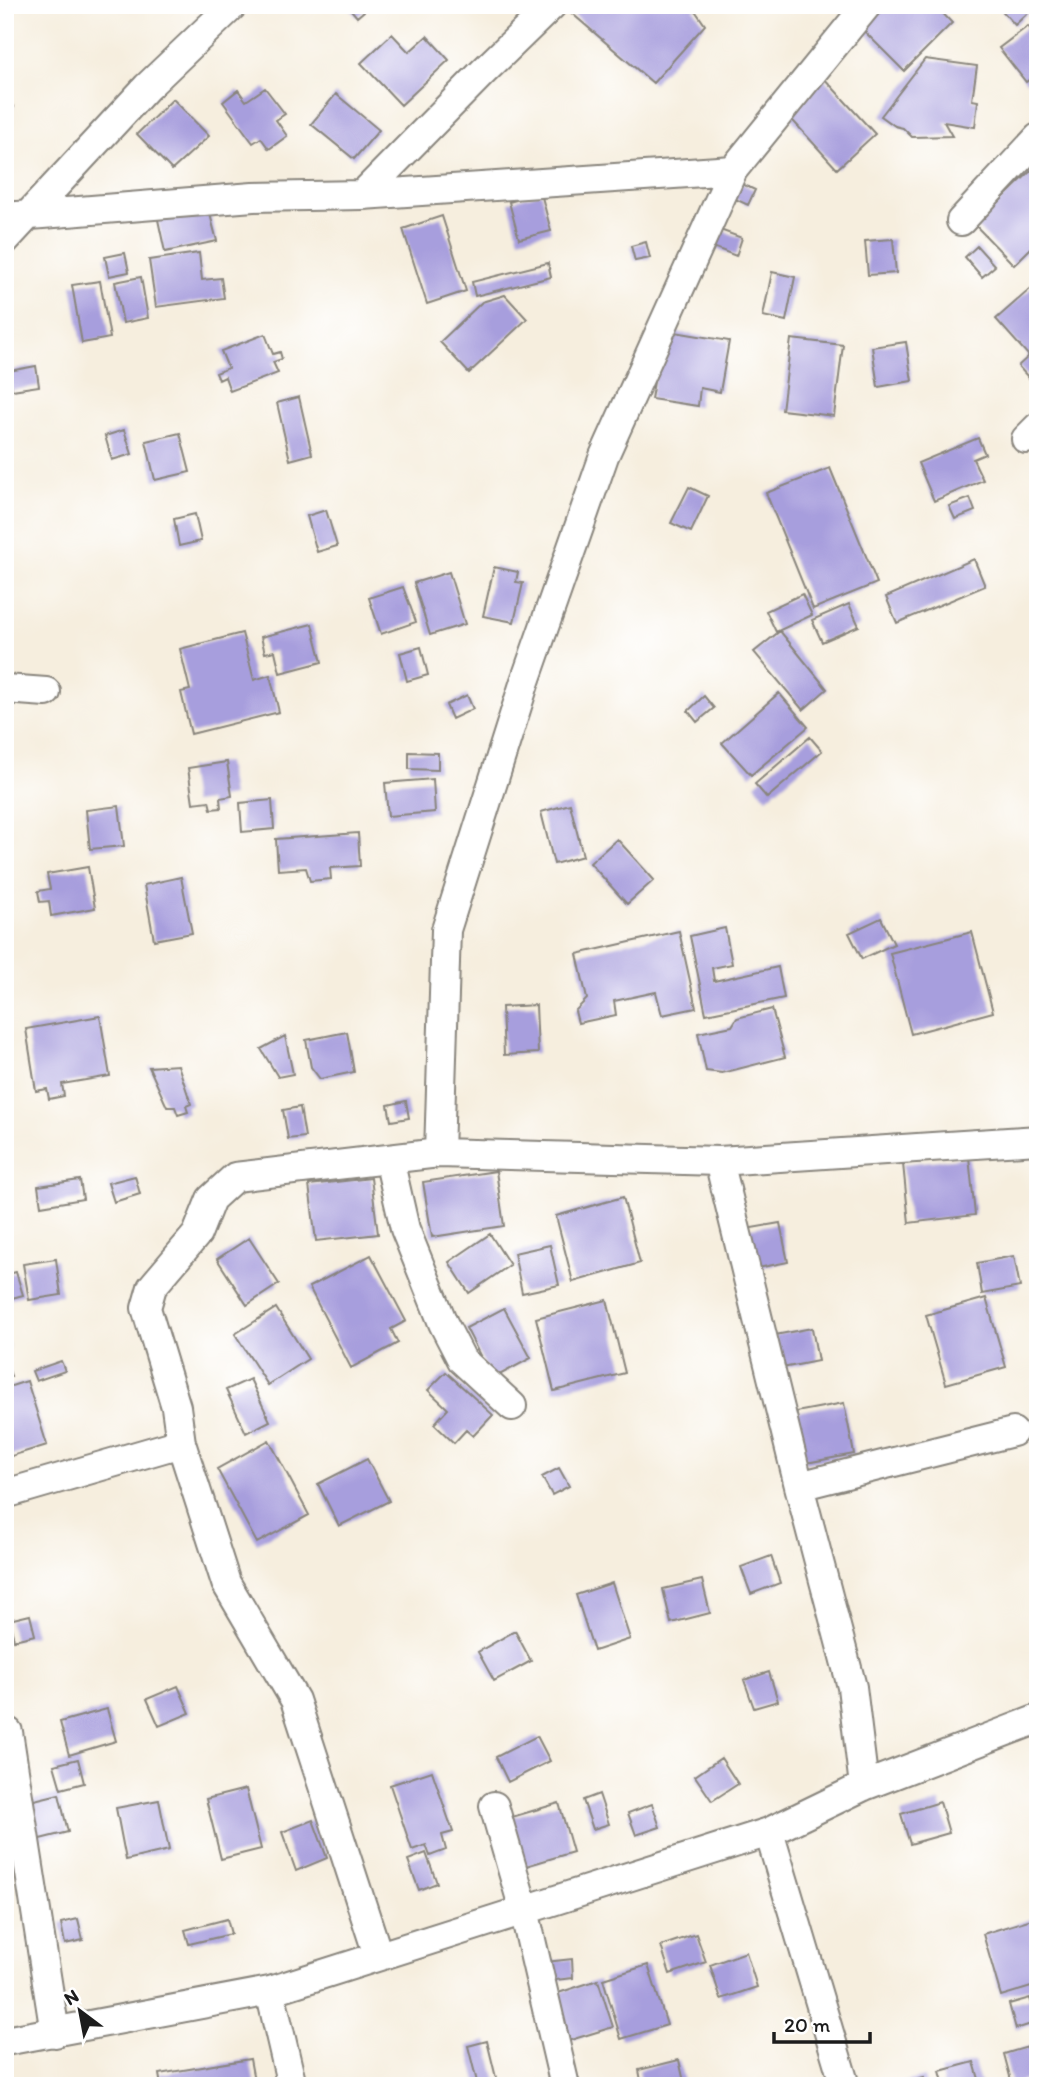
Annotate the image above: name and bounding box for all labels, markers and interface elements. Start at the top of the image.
north arrow [46,1976,116,2046]
text: N [60,1984,83,2010]
scale bar [774,2000,870,2044]
text: 20 m [784,2012,831,2037]

